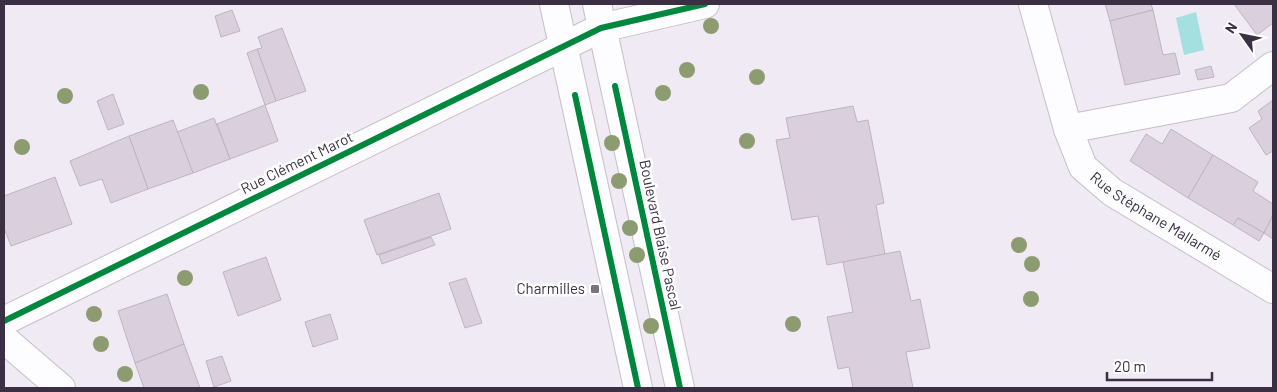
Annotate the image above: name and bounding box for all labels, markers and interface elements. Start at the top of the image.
north arrow [1217,10,1267,60]
text: N [1221,19,1240,36]
street label: Rue Clément Marot [237,127,356,197]
street label: Boulevard Blaise Pascal [636,158,686,312]
street label: Rue Stéphane Mallarmé [1087,167,1225,264]
place label: Charmilles [516,279,585,297]
marker: Charmilles [589,283,601,295]
scale bar [1107,350,1212,382]
text: 20 m [1114,357,1146,375]

